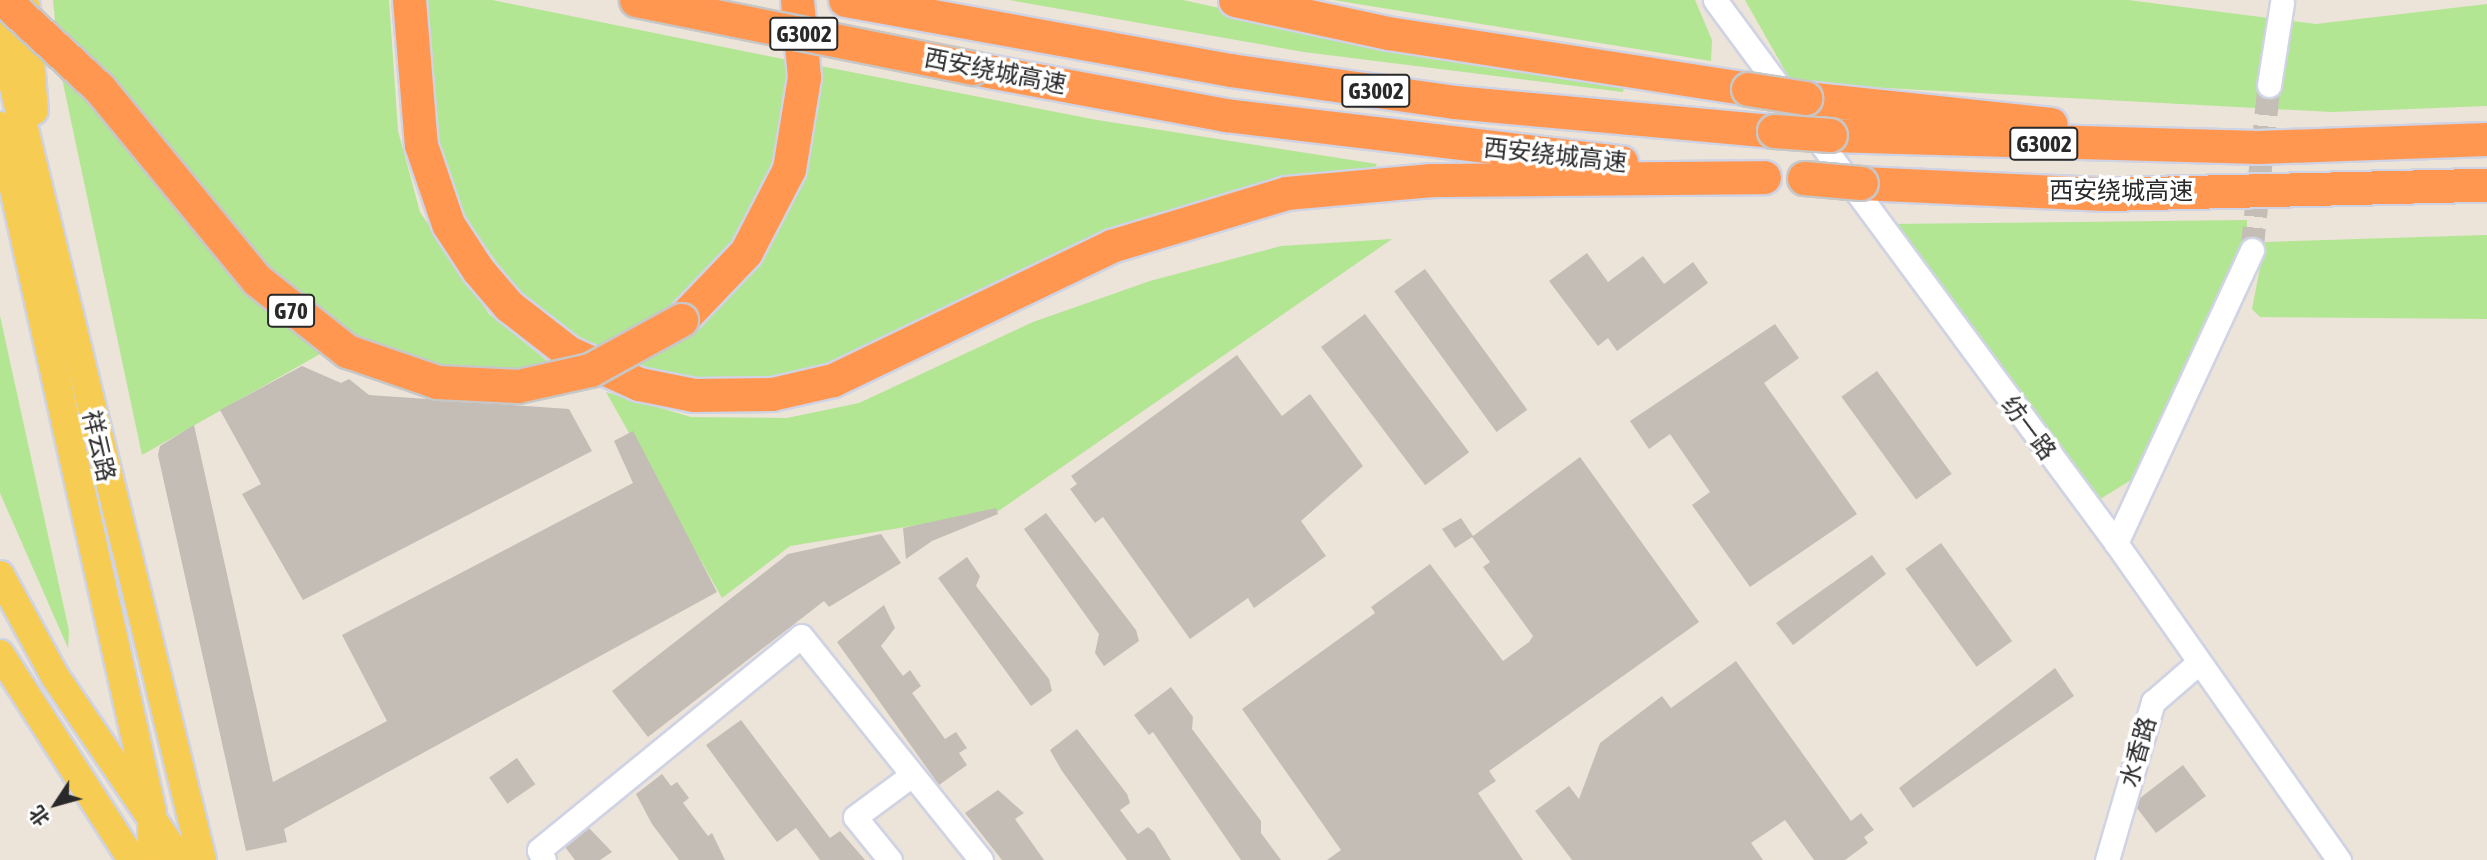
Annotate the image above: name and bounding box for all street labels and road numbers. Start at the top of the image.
road number: G3002 [769,14,839,54]
street label: 西安绕城高速 [922,43,1068,99]
road number: G3002 [1341,72,1411,110]
road number: G3002 [2009,125,2079,164]
street label: 西安绕城高速 [1482,133,1628,177]
street label: 西安绕城高速 [2049,177,2193,205]
road number: G70 [266,292,316,330]
street label: 纺一路 [1996,391,2062,465]
street label: 祥云路 [77,408,121,484]
street label: 水香路 [2114,713,2162,791]

